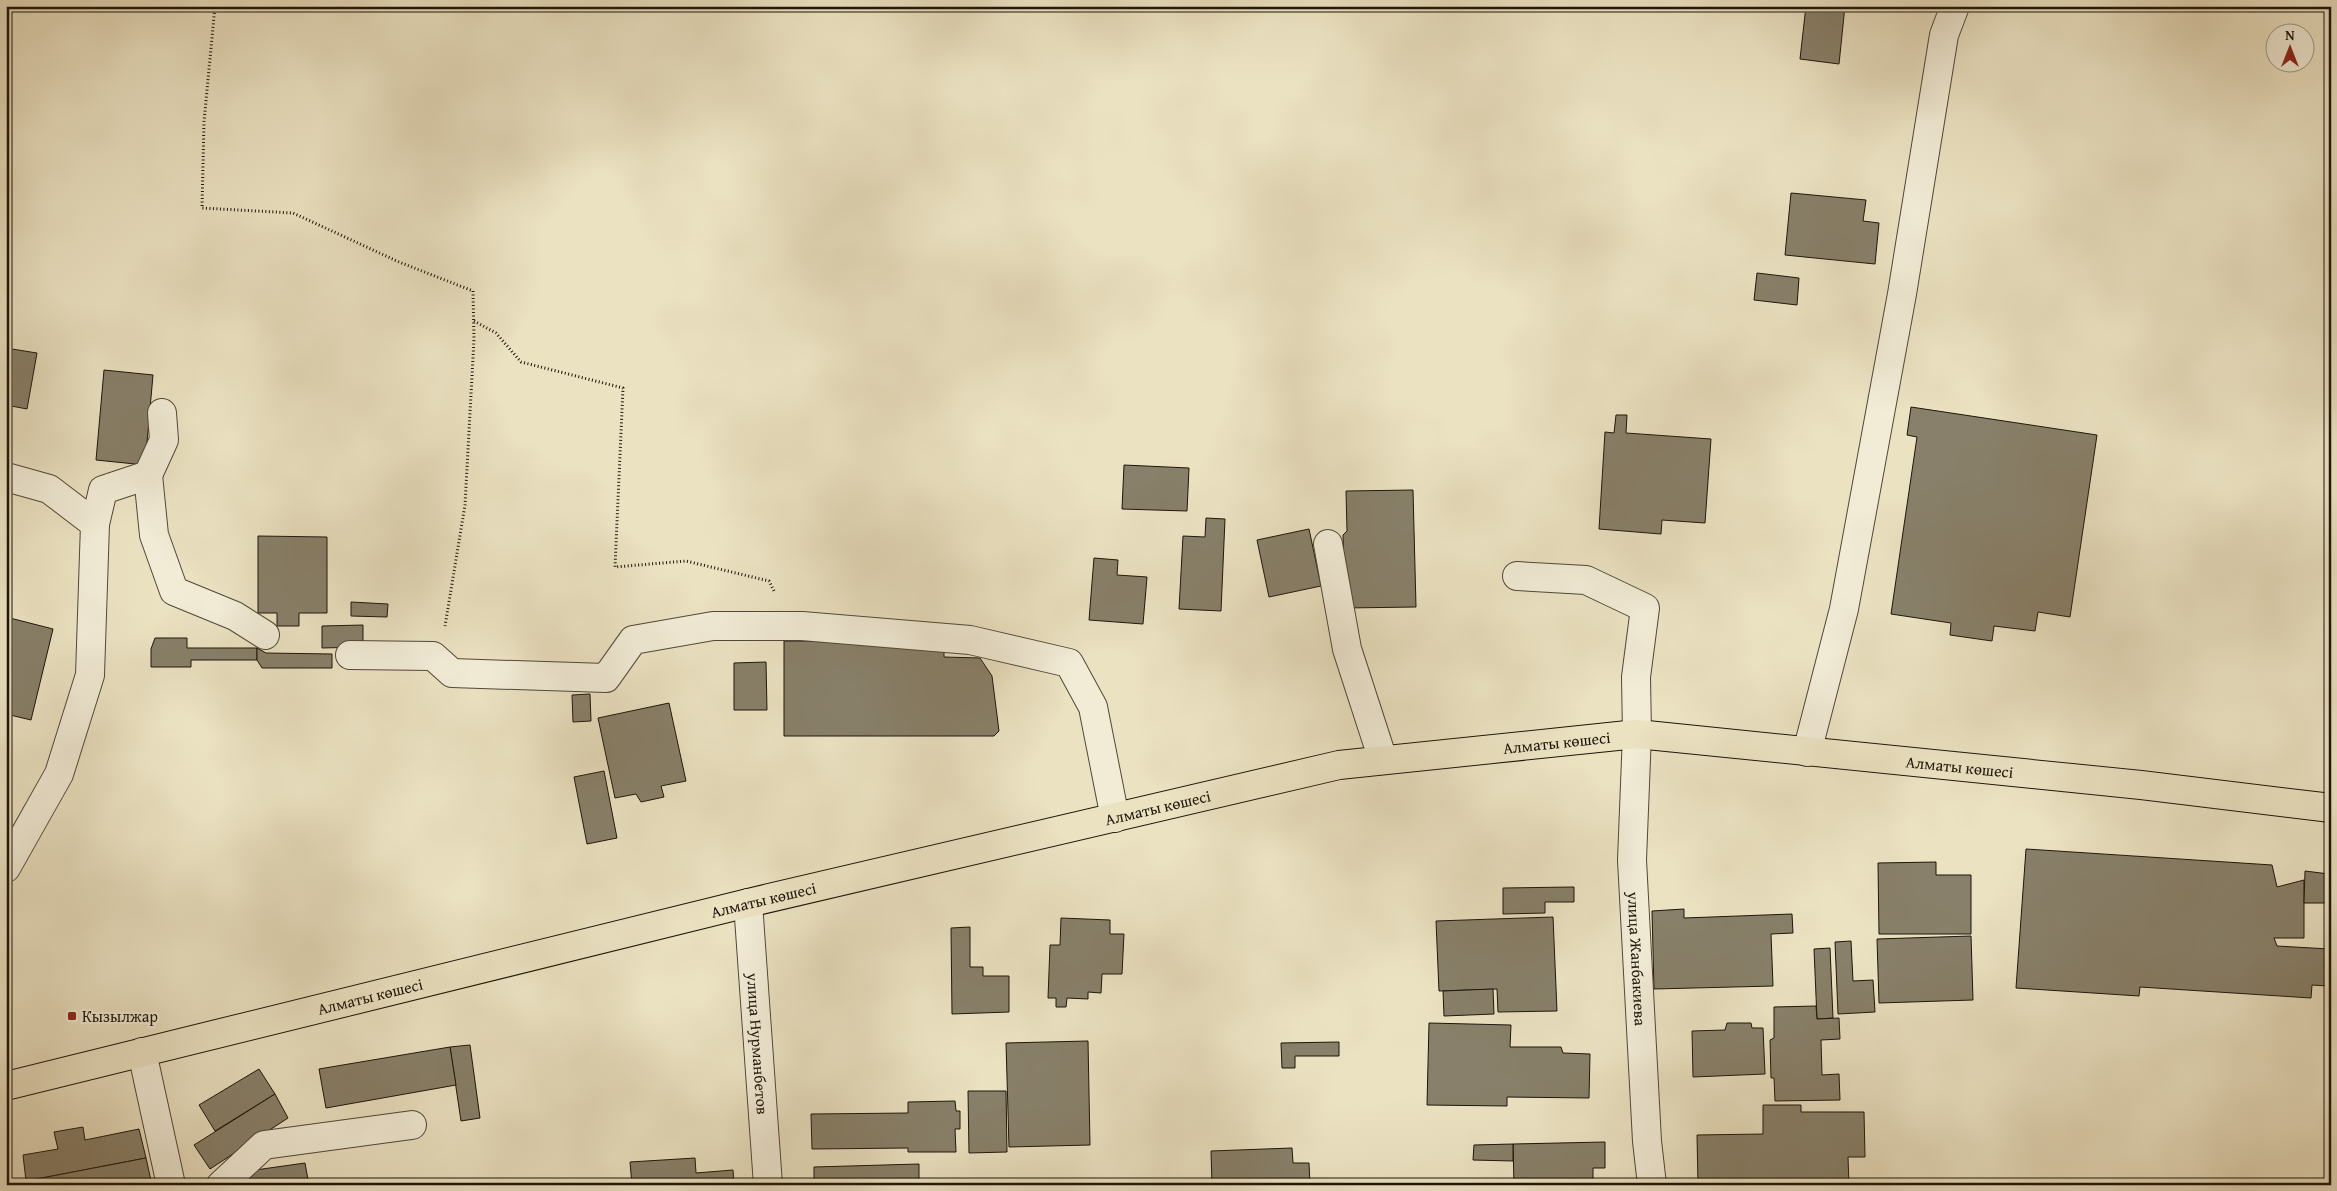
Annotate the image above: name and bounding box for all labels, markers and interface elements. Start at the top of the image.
north arrow [2264,22,2314,72]
text: N [2285,25,2295,45]
street label: Алматы көшесі [1502,725,1612,760]
street label: Алматы көшесі [1905,749,2015,784]
street label: Алматы көшесі [1103,783,1213,831]
street label: Алматы көшесі [708,875,819,924]
street label: улица Жанбакиева [1622,890,1653,1027]
street label: улица Нурманбетов [741,971,775,1115]
street label: Алматы көшесі [315,972,426,1021]
place label: Кызылжар [82,1004,158,1028]
marker: Кызылжар [66,1010,78,1022]

